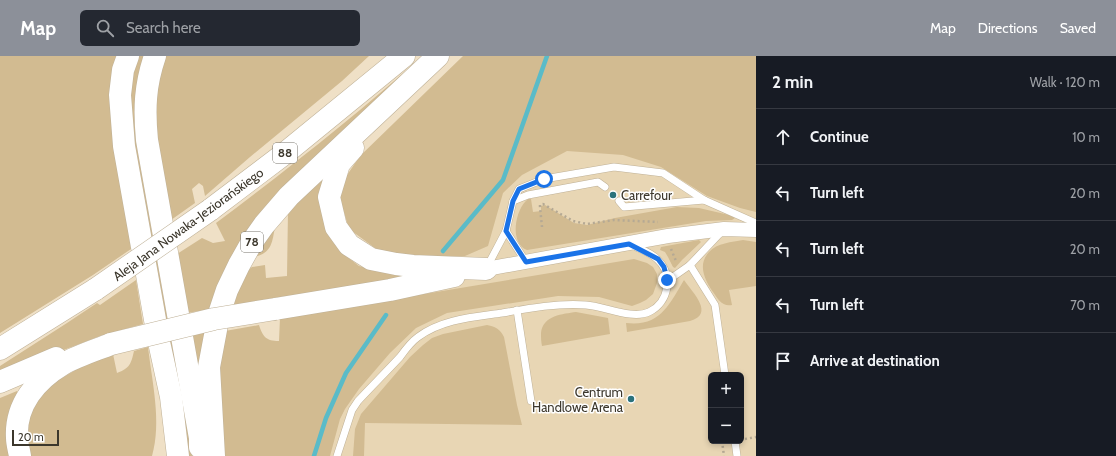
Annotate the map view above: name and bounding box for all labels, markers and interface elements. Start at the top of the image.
search box [80,10,360,46]
text: Map [20,17,56,40]
icon: search [94,17,116,39]
text: Search here [126,19,201,37]
text: Map [930,19,956,37]
text: Directions [978,19,1038,37]
text: Saved [1060,19,1096,37]
text: 2 min [772,72,813,92]
text: Walk · 120 m [1030,74,1100,90]
icon: ahead [772,126,794,148]
text: Continue [810,128,869,146]
text: 10 m [1072,129,1100,145]
road number: 88 [273,143,297,163]
street label: Aleja Jana Nowaka-Jeziorańskiego [110,164,267,285]
route start [535,170,553,188]
icon: left [772,182,794,204]
text: Turn left [810,184,864,202]
text: 20 m [1070,185,1100,201]
place label: Carrefour [621,187,673,203]
marker: Carrefour [608,190,618,200]
road number: 78 [241,232,263,252]
icon: left [772,238,794,260]
text: Turn left [810,240,864,258]
text: 20 m [1070,241,1100,257]
route end [658,271,676,289]
icon: left [772,294,794,316]
text: Turn left [810,296,864,314]
text: 70 m [1070,297,1100,313]
icon: arrive [772,350,794,372]
text: Arrive at destination [810,352,940,370]
map controls [708,372,744,444]
button: + [708,372,744,408]
place label: Centrum Handlowe Arena [532,384,624,415]
marker: Centrum Handlowe Arena [626,394,636,404]
button: − [708,408,744,444]
scale bar [12,428,59,447]
text: 20 m [18,430,44,444]

